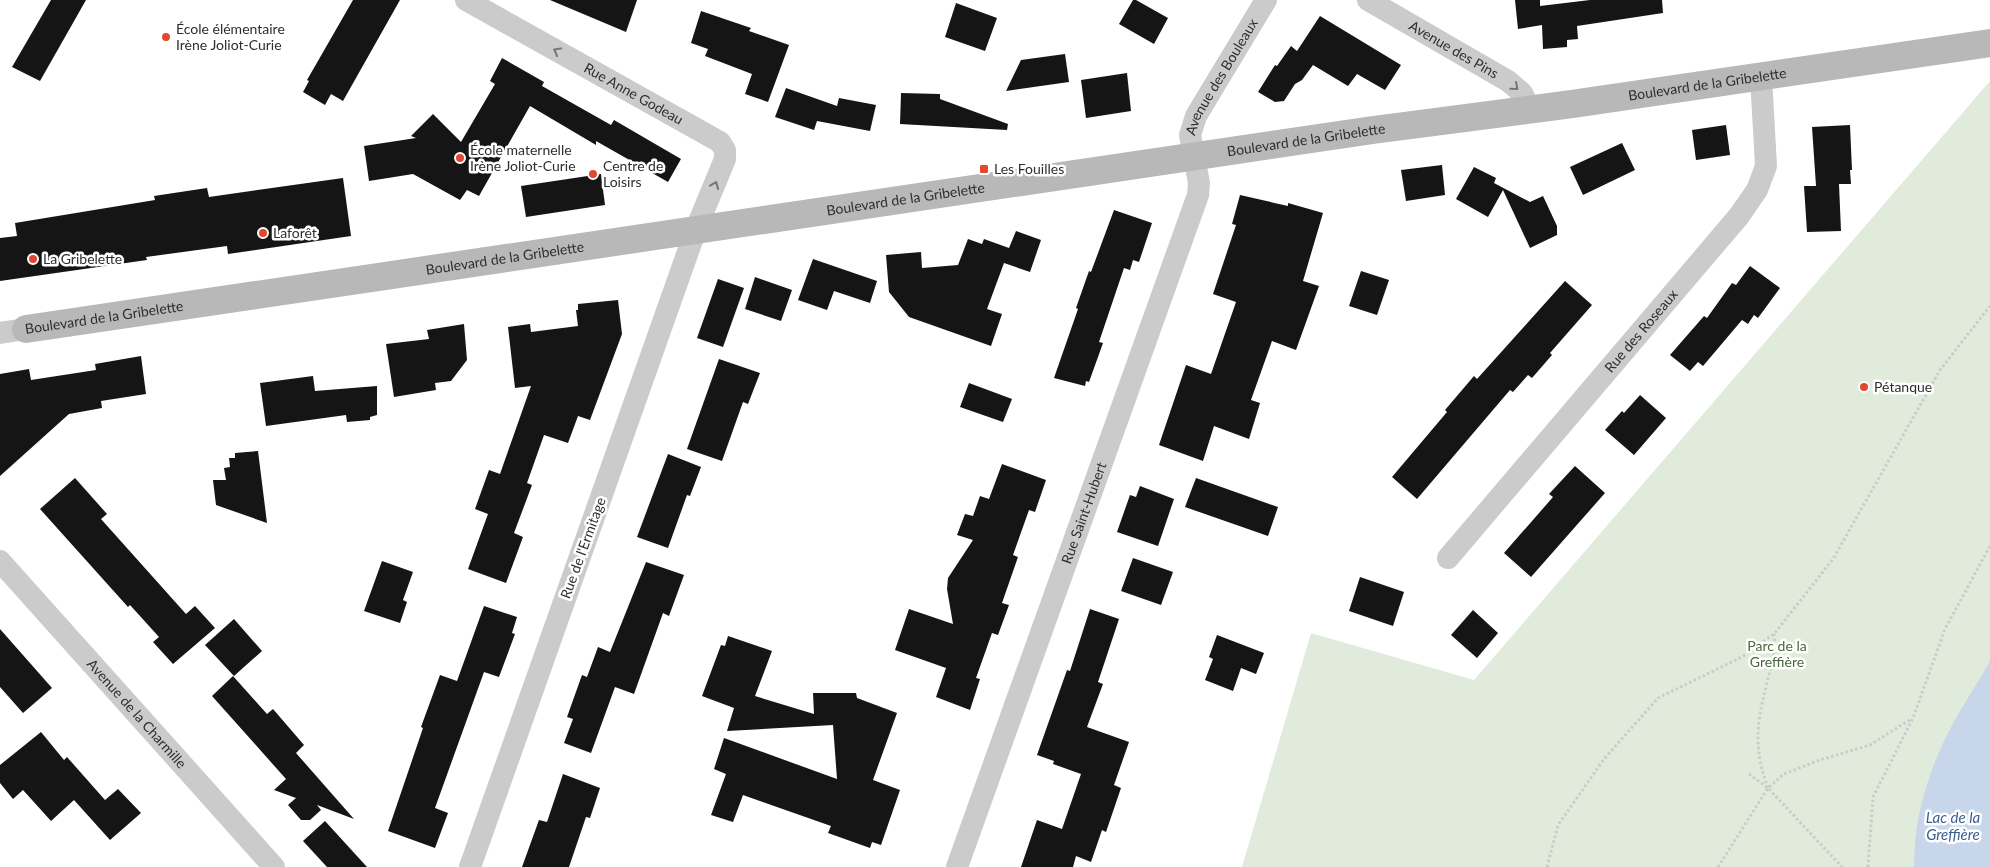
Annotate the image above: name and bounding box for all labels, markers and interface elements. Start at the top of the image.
street label: Avenue des Bouleaux [1181,15,1261,137]
street label: Avenue des Pins [1406,17,1502,82]
place label: École élémentaire Irène Joliot-Curie [176,20,285,53]
marker: École élémentaire Irène Joliot-Curie [160,31,172,43]
one-way arrow [554,47,563,57]
street label: Rue Anne Godeau [581,59,686,128]
street label: Boulevard de la Gribelette [1627,64,1787,104]
one-way arrow [1509,82,1518,90]
street label: Boulevard de la Gribelette [1226,119,1386,159]
place label: École maternelle Irène Joliot-Curie [470,141,576,174]
marker: École maternelle Irène Joliot-Curie [454,152,466,164]
place label: Centre de Loisirs [603,157,663,190]
place label: Les Fouilles [994,160,1064,177]
marker: Les Fouilles [978,163,990,175]
marker: Centre de Loisirs [587,168,599,180]
street label: Boulevard de la Gribelette [825,178,986,219]
one-way arrow [709,181,719,189]
place label: Laforêt [273,224,317,241]
marker: Laforêt [257,227,269,239]
street label: Boulevard de la Gribelette [424,238,585,278]
place label: La Gribelette [43,250,122,267]
marker: La Gribelette [27,253,39,265]
street label: Rue des Roseaux [1601,286,1681,376]
street label: Boulevard de la Gribelette [24,297,184,337]
place label: Pétanque [1874,378,1932,395]
marker: Pétanque [1858,381,1870,393]
street label: Rue Saint-Hubert [1057,460,1109,566]
street label: Rue de l'Ermitage [556,495,609,601]
park label: Parc de la Greffière [1747,637,1807,670]
street label: Avenue de la Charmille [84,655,190,772]
water label: Lac de la Greffière [1926,808,1981,843]

